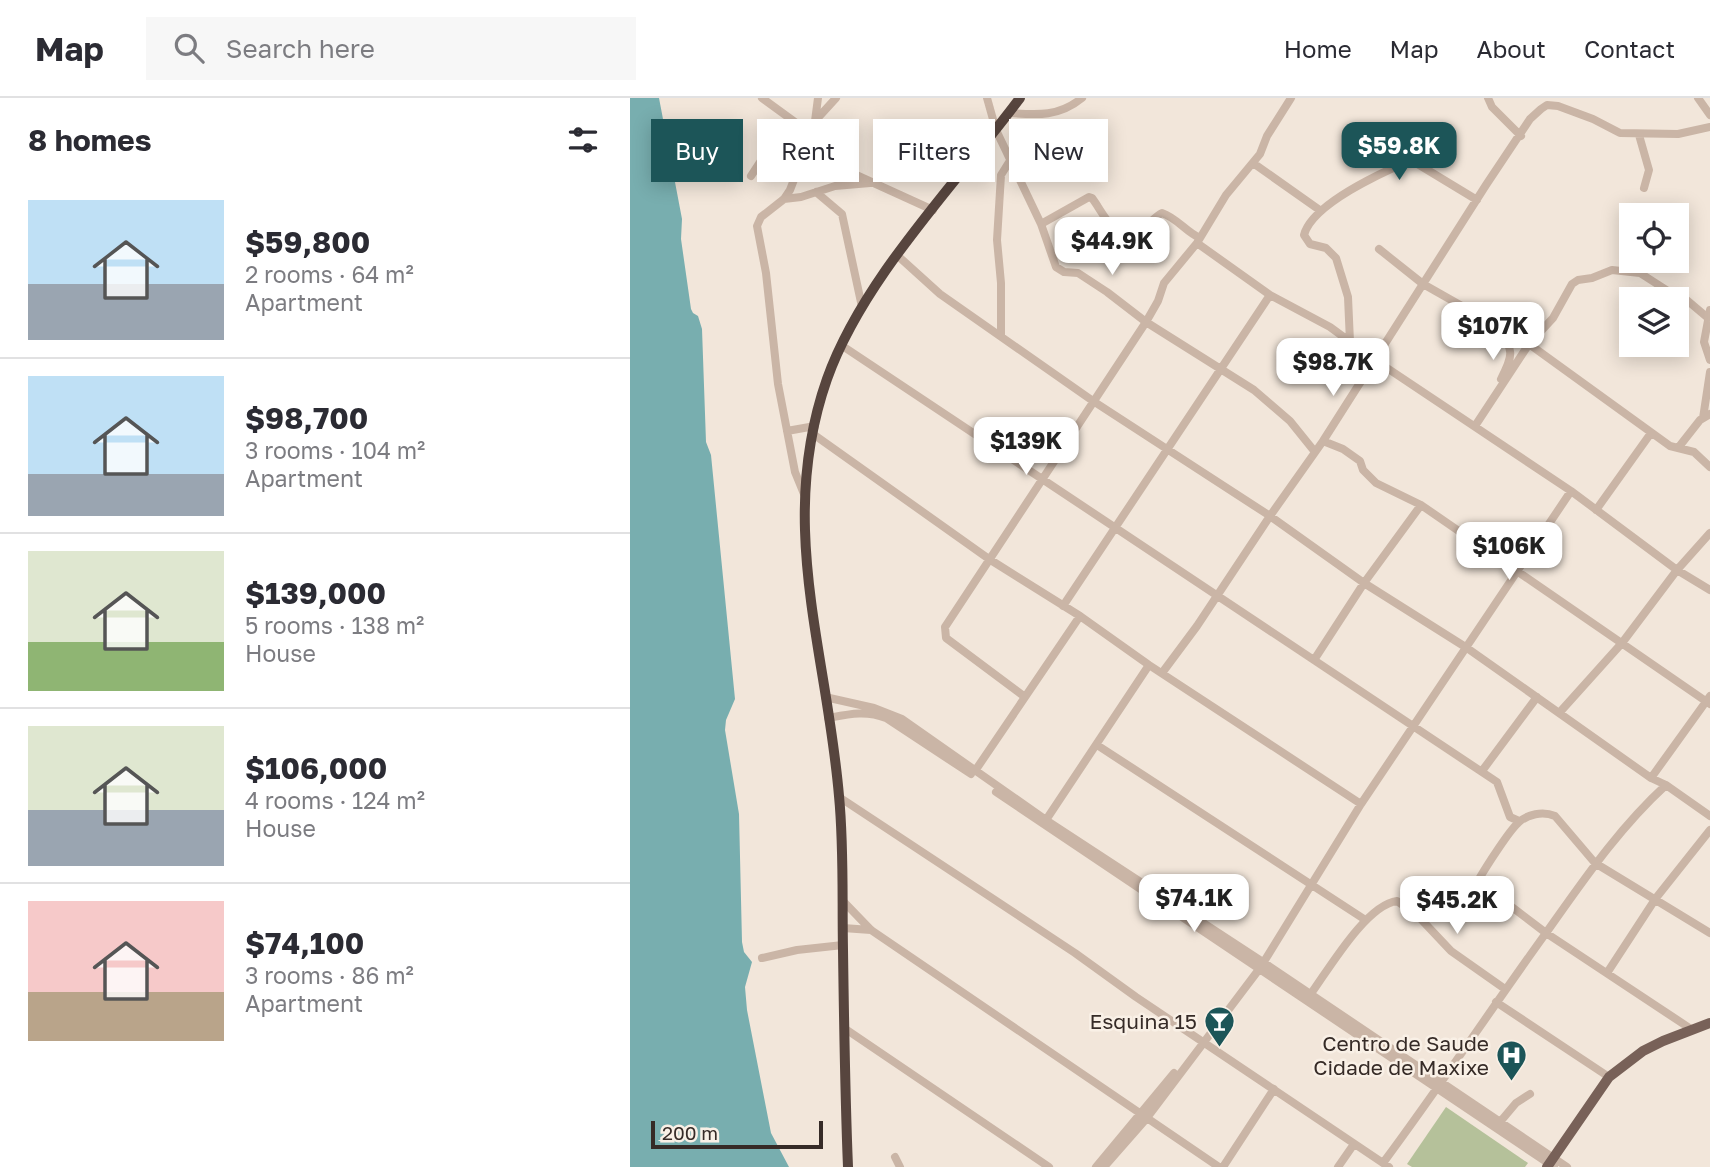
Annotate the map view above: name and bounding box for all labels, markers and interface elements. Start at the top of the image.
search box [146,17,636,80]
text: Map [35,29,104,68]
icon: search [170,29,208,67]
text: Search here [226,33,375,64]
text: Home [1284,34,1352,63]
text: Map [1390,34,1439,63]
text: About [1477,34,1546,63]
text: Contact [1584,34,1675,63]
chip: Buy [651,119,743,182]
chip: Rent [757,119,859,182]
chip: Filters [873,119,995,182]
chip: New [1009,119,1108,182]
icon: filters [564,121,602,159]
text: 8 homes [28,122,152,158]
pin: $59.8K [1342,122,1456,182]
text: $59.8K [1358,131,1440,159]
map controls [1619,203,1689,357]
button: locate [1619,203,1689,273]
pin: $44.9K [1055,218,1169,277]
text: $59,800 [245,224,370,260]
text: $44.9K [1071,226,1153,254]
icon: home [84,228,168,312]
text: 2 rooms · 64 m² [245,260,414,288]
button: layers [1619,287,1689,357]
text: Apartment [245,288,363,316]
pin: $107K [1444,302,1542,362]
text: $107K [1457,311,1529,339]
pin: $98.7K [1276,338,1390,398]
text: $98.7K [1292,347,1374,375]
text: $98,700 [245,400,368,436]
icon: home [84,404,168,488]
pin: $139K [977,418,1075,477]
text: $139K [990,426,1062,454]
text: 3 rooms · 104 m² [245,436,425,464]
text: Apartment [245,464,363,492]
pin: $106K [1460,522,1558,582]
text: $106K [1472,531,1546,559]
text: $139,000 [245,575,386,611]
icon: home [84,579,168,663]
text: 5 rooms · 138 m² [245,611,424,639]
text: House [245,639,316,667]
text: $106,000 [245,750,387,786]
icon: home [84,754,168,838]
text: 4 rooms · 124 m² [245,786,425,814]
text: House [245,814,316,842]
pin: $74.1K [1137,874,1251,934]
pin: $45.2K [1400,876,1514,936]
text: $74.1K [1155,883,1233,911]
text: $45.2K [1416,885,1498,913]
text: $74,100 [245,925,364,961]
icon: home [84,929,168,1013]
text: 3 rooms · 86 m² [245,961,414,989]
text: Apartment [245,989,363,1017]
bar icon: Esquina 15 [1203,1005,1237,1049]
place label: Esquina 15 [1089,1008,1197,1034]
place label: Centro de Saude Cidade de Maxixe [1313,1030,1489,1080]
hospital icon: Centro de Saude Cidade de Maxixe [1495,1039,1529,1083]
scale bar [651,1118,822,1150]
text: 200 m [662,1121,718,1144]

